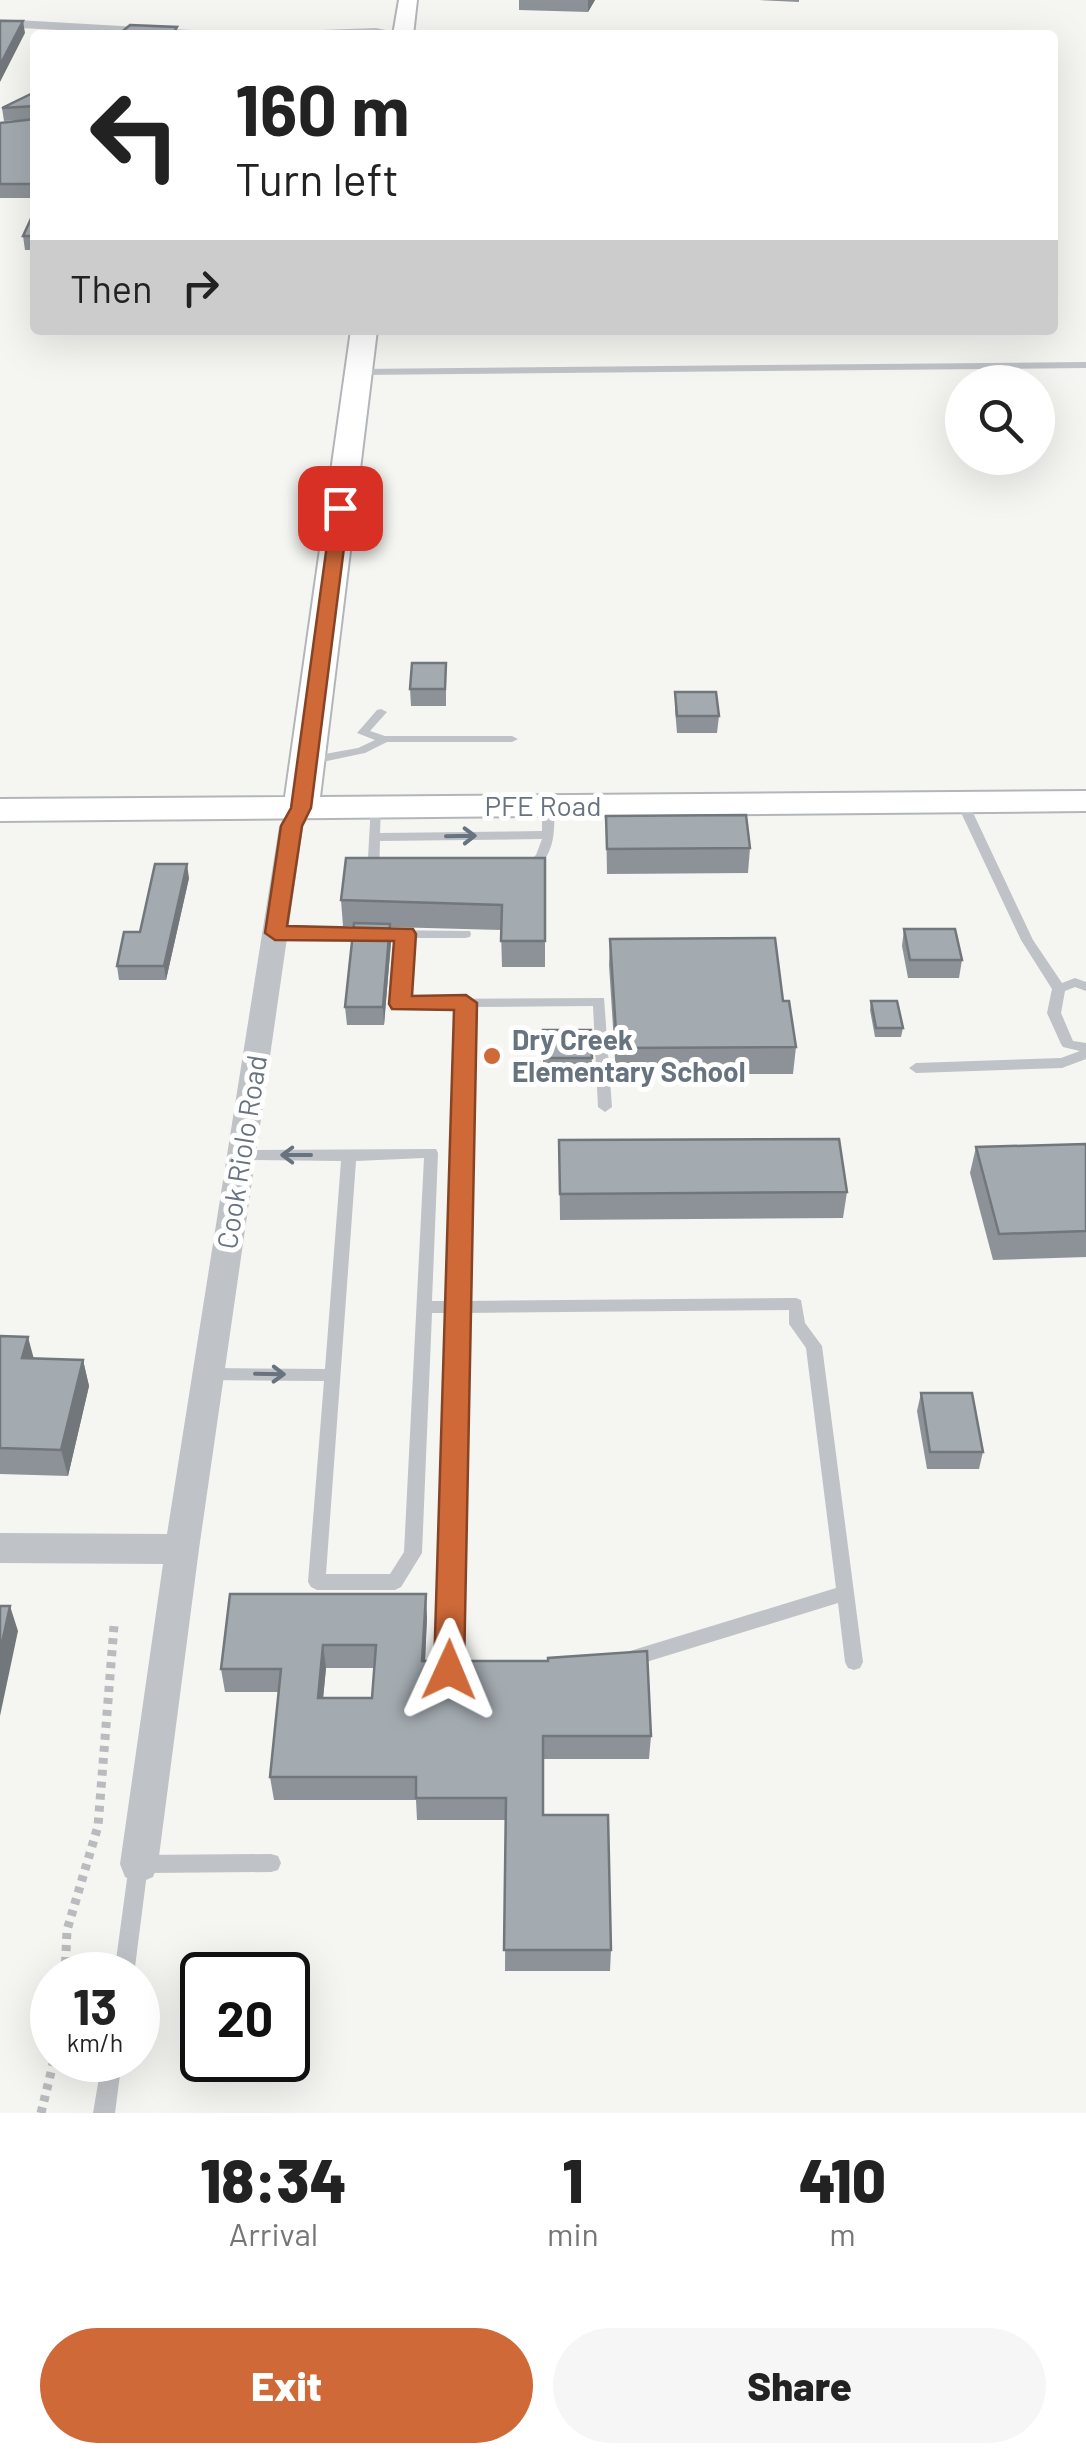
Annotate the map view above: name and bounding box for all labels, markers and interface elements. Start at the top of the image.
text: 160 m [235,66,410,150]
icon: left [70,70,200,200]
text: Turn left [235,151,399,205]
icon: right [173,260,228,315]
text: Then [70,265,153,311]
map controls [945,365,1055,475]
button: search [945,365,1055,475]
pin [298,466,383,551]
icon: arrive [313,481,368,536]
street label: PFE Road [485,788,601,822]
one-way arrow [444,826,477,846]
place label: Dry Creek Elementary School [512,1022,746,1088]
marker: Dry Creek Elementary School [481,1045,503,1067]
street label: Cook Riolo Road [209,1052,273,1251]
one-way arrow [280,1146,312,1165]
one-way arrow [254,1365,286,1384]
position arrow [397,1618,501,1722]
speed limit sign: 20 [180,1952,310,2082]
text: 13 [73,1975,117,2035]
text: km/h [67,2027,123,2057]
text: 18:34 [200,2143,347,2215]
text: 1 [562,2143,584,2215]
text: 410 [799,2143,886,2215]
text: Arrival [229,2214,318,2252]
text: min [547,2214,599,2252]
text: m [829,2214,856,2252]
button: Exit [40,2328,533,2443]
button: Share [553,2328,1046,2443]

